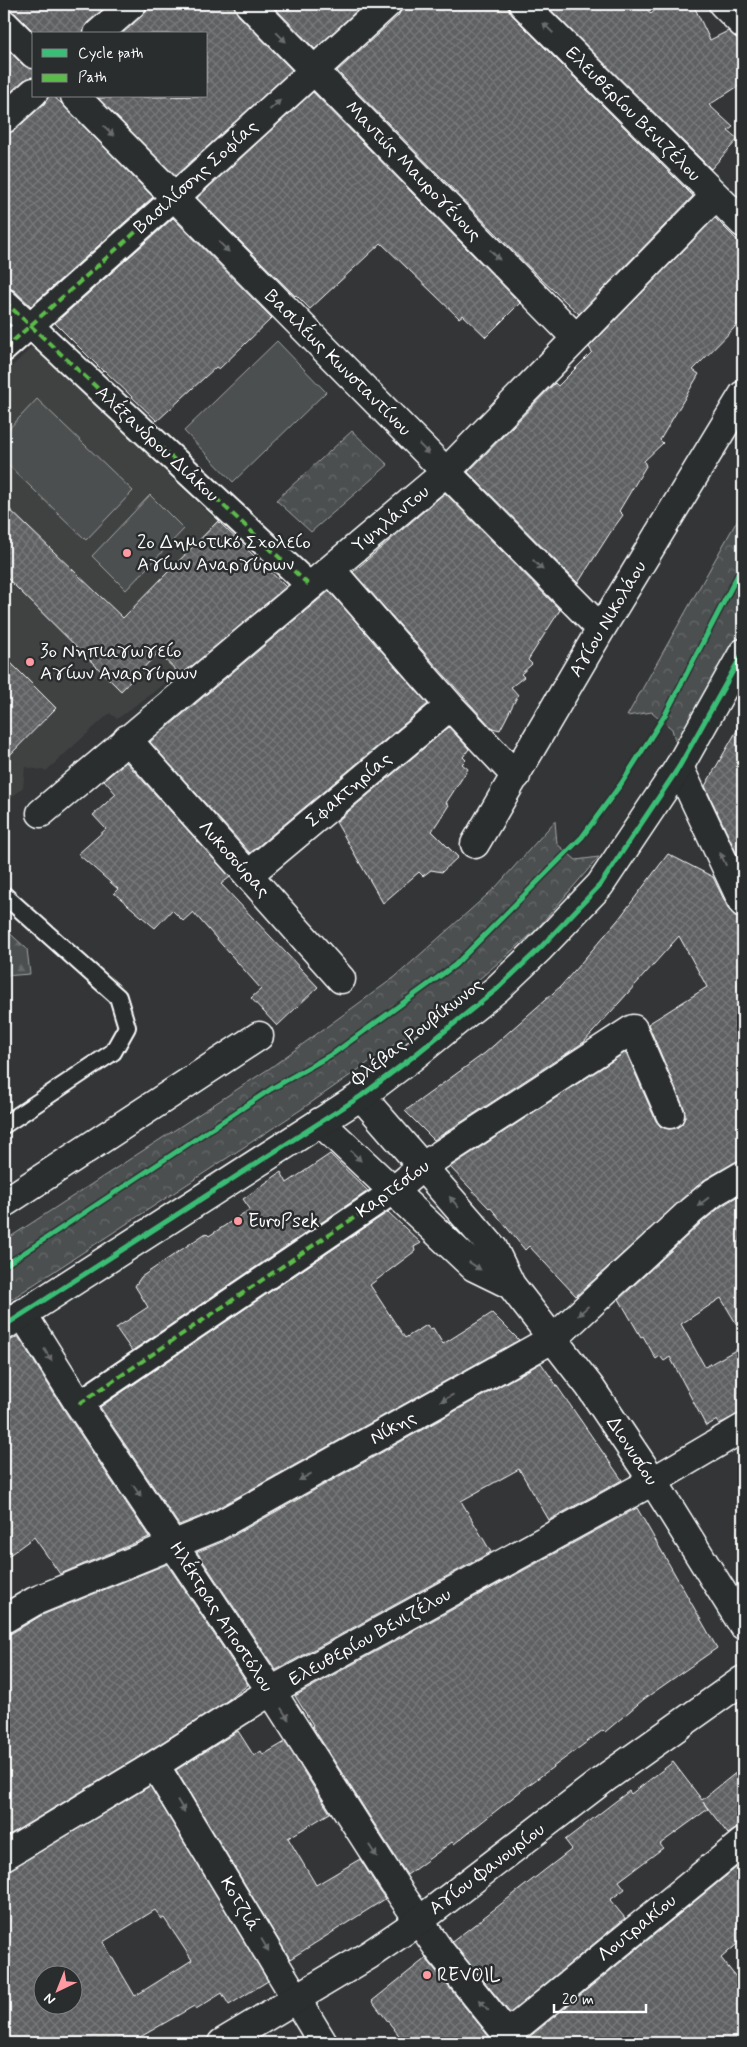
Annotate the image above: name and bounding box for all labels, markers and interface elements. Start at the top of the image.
one-way arrow [542,22,554,34]
one-way arrow [275,31,287,43]
legend [32,32,208,98]
street label: Ελευθερίου Βενιζέλου [560,41,706,187]
text: Cycle path [78,44,143,64]
text: Path [78,68,107,88]
street label: Μαντώς Μαυρογένους [339,95,487,247]
one-way arrow [269,99,281,111]
street label: Βασιλίσσης Σοφίας [128,114,264,240]
one-way arrow [103,125,115,137]
one-way arrow [217,240,229,252]
one-way arrow [489,249,501,261]
street label: Βασιλέως Κωνσταντίνου [259,284,417,442]
street label: Αλέξανδρου Διάκου [90,380,224,508]
one-way arrow [418,443,430,455]
street label: Υψηλάντου [347,479,435,559]
place label: 2ο Δημοτικό Σχολείο Αγίων Αναργύρων [137,530,311,577]
marker: 2ο Δημοτικό Σχολείο Αγίων Αναργύρων [121,547,133,559]
street label: Αγίου Νικολάου [563,556,653,682]
one-way arrow [532,559,544,571]
place label: 3ο Νηπιαγωγείο Αγίων Αναργύρων [40,639,197,686]
marker: 3ο Νηπιαγωγείο Αγίων Αναργύρων [24,656,36,668]
street label: Σφακτηρίας [301,747,397,833]
street label: Λυκοσούρας [193,815,275,903]
one-way arrow [718,852,726,866]
street label: Φλέβας Ρουβίκωνος [345,973,488,1092]
one-way arrow [349,1150,361,1162]
street label: Καρτεσίου [351,1154,435,1224]
one-way arrow [448,1196,459,1209]
one-way arrow [697,1196,710,1207]
place label: EuroPsek [248,1209,320,1234]
marker: EuroPsek [232,1215,244,1227]
one-way arrow [468,1261,482,1271]
one-way arrow [577,1305,589,1317]
one-way arrow [44,1348,53,1361]
one-way arrow [439,1394,454,1402]
street label: Νίκης [365,1405,421,1451]
street label: Διονυσίου [600,1412,664,1490]
one-way arrow [298,1473,311,1482]
one-way arrow [133,1484,142,1497]
street label: Ηλέκτρας Αποστόλου [163,1537,279,1697]
street label: Ελευθερίου Βενιζέλου [284,1582,456,1692]
one-way arrow [280,1707,290,1720]
one-way arrow [176,1800,185,1813]
street label: Αγίου Φανουρίου [424,1817,550,1921]
one-way arrow [368,1844,377,1857]
street label: Κοτζιά [214,1872,266,1936]
street label: Λουτρακίου [592,1888,682,1968]
one-way arrow [260,1939,270,1952]
place label: REVOIL [437,1963,501,1988]
north arrow [32,1964,82,2014]
marker: REVOIL [421,1969,433,1981]
scale bar [554,1982,647,2014]
text: N [40,1989,59,2009]
text: 20 m [562,1990,594,2010]
one-way arrow [479,1999,490,2011]

